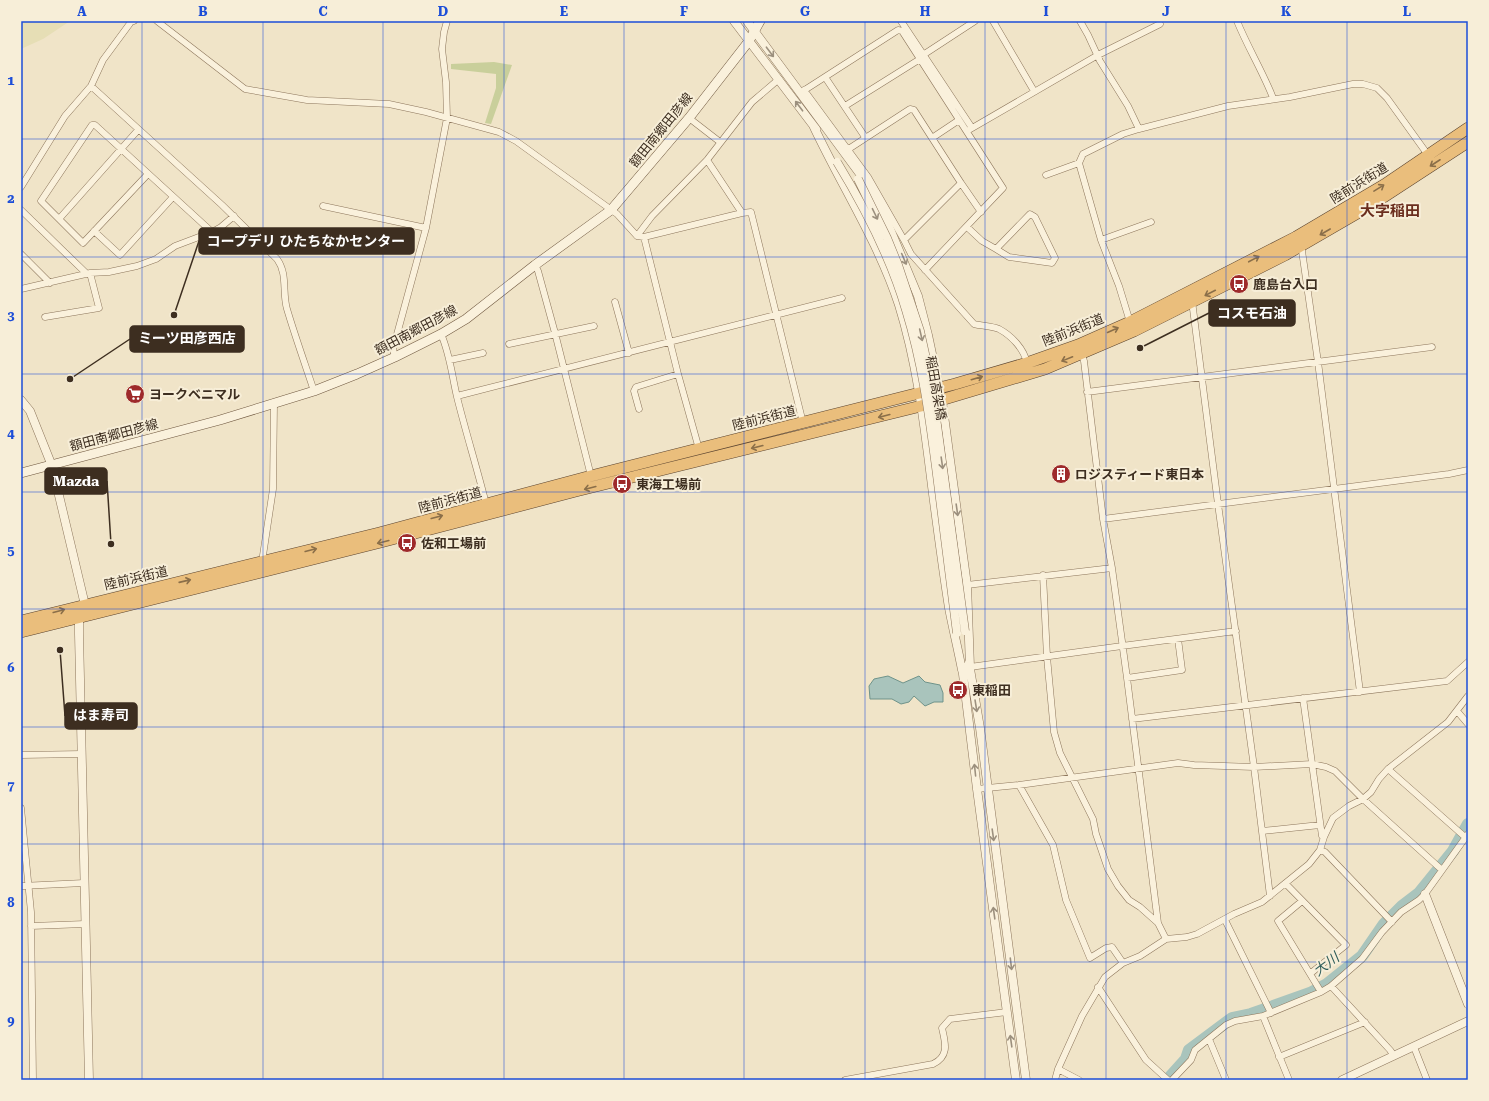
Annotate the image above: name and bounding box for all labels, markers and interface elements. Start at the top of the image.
text: A [77,4,87,19]
text: B [198,4,208,19]
text: C [318,4,328,19]
text: D [438,4,448,19]
text: E [560,4,568,19]
text: F [680,4,688,19]
text: G [800,4,810,19]
text: H [920,4,931,19]
text: I [1043,4,1049,19]
text: J [1162,4,1170,19]
text: K [1281,4,1292,19]
text: L [1403,4,1411,19]
one-way arrow [766,47,774,58]
text: 1 [7,73,15,88]
street label: 額田南郷田彦線 [627,90,695,170]
one-way arrow [795,101,803,112]
street label: 陸前浜街道 [1327,159,1391,207]
one-way arrow [1430,159,1441,168]
one-way arrow [1373,183,1385,191]
text: 2 [7,191,15,206]
district label: 大字稲田 [1360,202,1420,220]
one-way arrow [872,207,879,219]
callout: コープデリ ひたちなかセンター [199,228,414,254]
one-way arrow [1319,228,1331,236]
text: コープデリ ひたちなかセンター [207,233,405,249]
one-way arrow [900,253,908,265]
one-way arrow [1248,255,1260,262]
bus stop icon: 鹿島台入口 [1228,273,1250,295]
place label: 鹿島台入口 [1253,277,1318,292]
one-way arrow [1205,290,1217,297]
callout: コスモ石油 [1209,300,1295,326]
street label: 額田南郷田彦線 [372,302,460,358]
text: コスモ石油 [1217,305,1287,321]
text: 3 [7,308,15,323]
street label: 陸前浜街道 [1040,311,1106,349]
one-way arrow [1106,325,1118,333]
callout: ミーツ田彦西店 [130,326,244,352]
one-way arrow [918,328,925,341]
text: ミーツ田彦西店 [138,330,236,346]
street label: 稲田高架橋 [923,355,949,421]
one-way arrow [1061,356,1073,364]
one-way arrow [971,374,984,381]
supermarket icon: ヨークベニマル [124,383,146,405]
place label: ヨークベニマル [149,387,240,402]
street label: 陸前浜街道 [731,403,797,433]
one-way arrow [877,412,890,420]
street label: 額田南郷田彦線 [68,416,160,454]
text: 4 [7,426,15,441]
one-way arrow [751,443,764,451]
one-way arrow [939,456,946,469]
building icon: ロジスティード東日本 [1050,463,1072,485]
place label: ロジスティード東日本 [1075,467,1204,482]
callout: Mazda [45,468,107,494]
text: Mazda [53,473,100,489]
bus stop icon: 東海工場前 [611,473,633,495]
place label: 東海工場前 [636,477,701,492]
street label: 陸前浜街道 [417,484,483,516]
one-way arrow [584,484,597,492]
one-way arrow [953,503,961,516]
one-way arrow [430,513,443,521]
bus stop icon: 佐和工場前 [396,532,418,554]
place label: 佐和工場前 [421,536,486,551]
one-way arrow [377,539,390,546]
text: 5 [7,543,15,558]
one-way arrow [305,546,318,553]
street label: 陸前浜街道 [103,563,169,593]
one-way arrow [178,577,191,584]
one-way arrow [52,607,65,615]
text: 6 [7,660,15,675]
bus stop icon: 東稲田 [947,679,969,701]
place label: 東稲田 [972,683,1011,698]
one-way arrow [972,699,980,712]
callout: はま寿司 [65,703,137,729]
text: はま寿司 [73,707,129,723]
one-way arrow [971,764,978,777]
text: 7 [7,778,15,793]
one-way arrow [989,828,997,841]
text: 8 [7,895,15,910]
one-way arrow [990,906,998,919]
water label: 大川 [1310,948,1344,979]
one-way arrow [1007,957,1015,970]
text: 9 [7,1013,15,1028]
one-way arrow [1007,1035,1015,1048]

